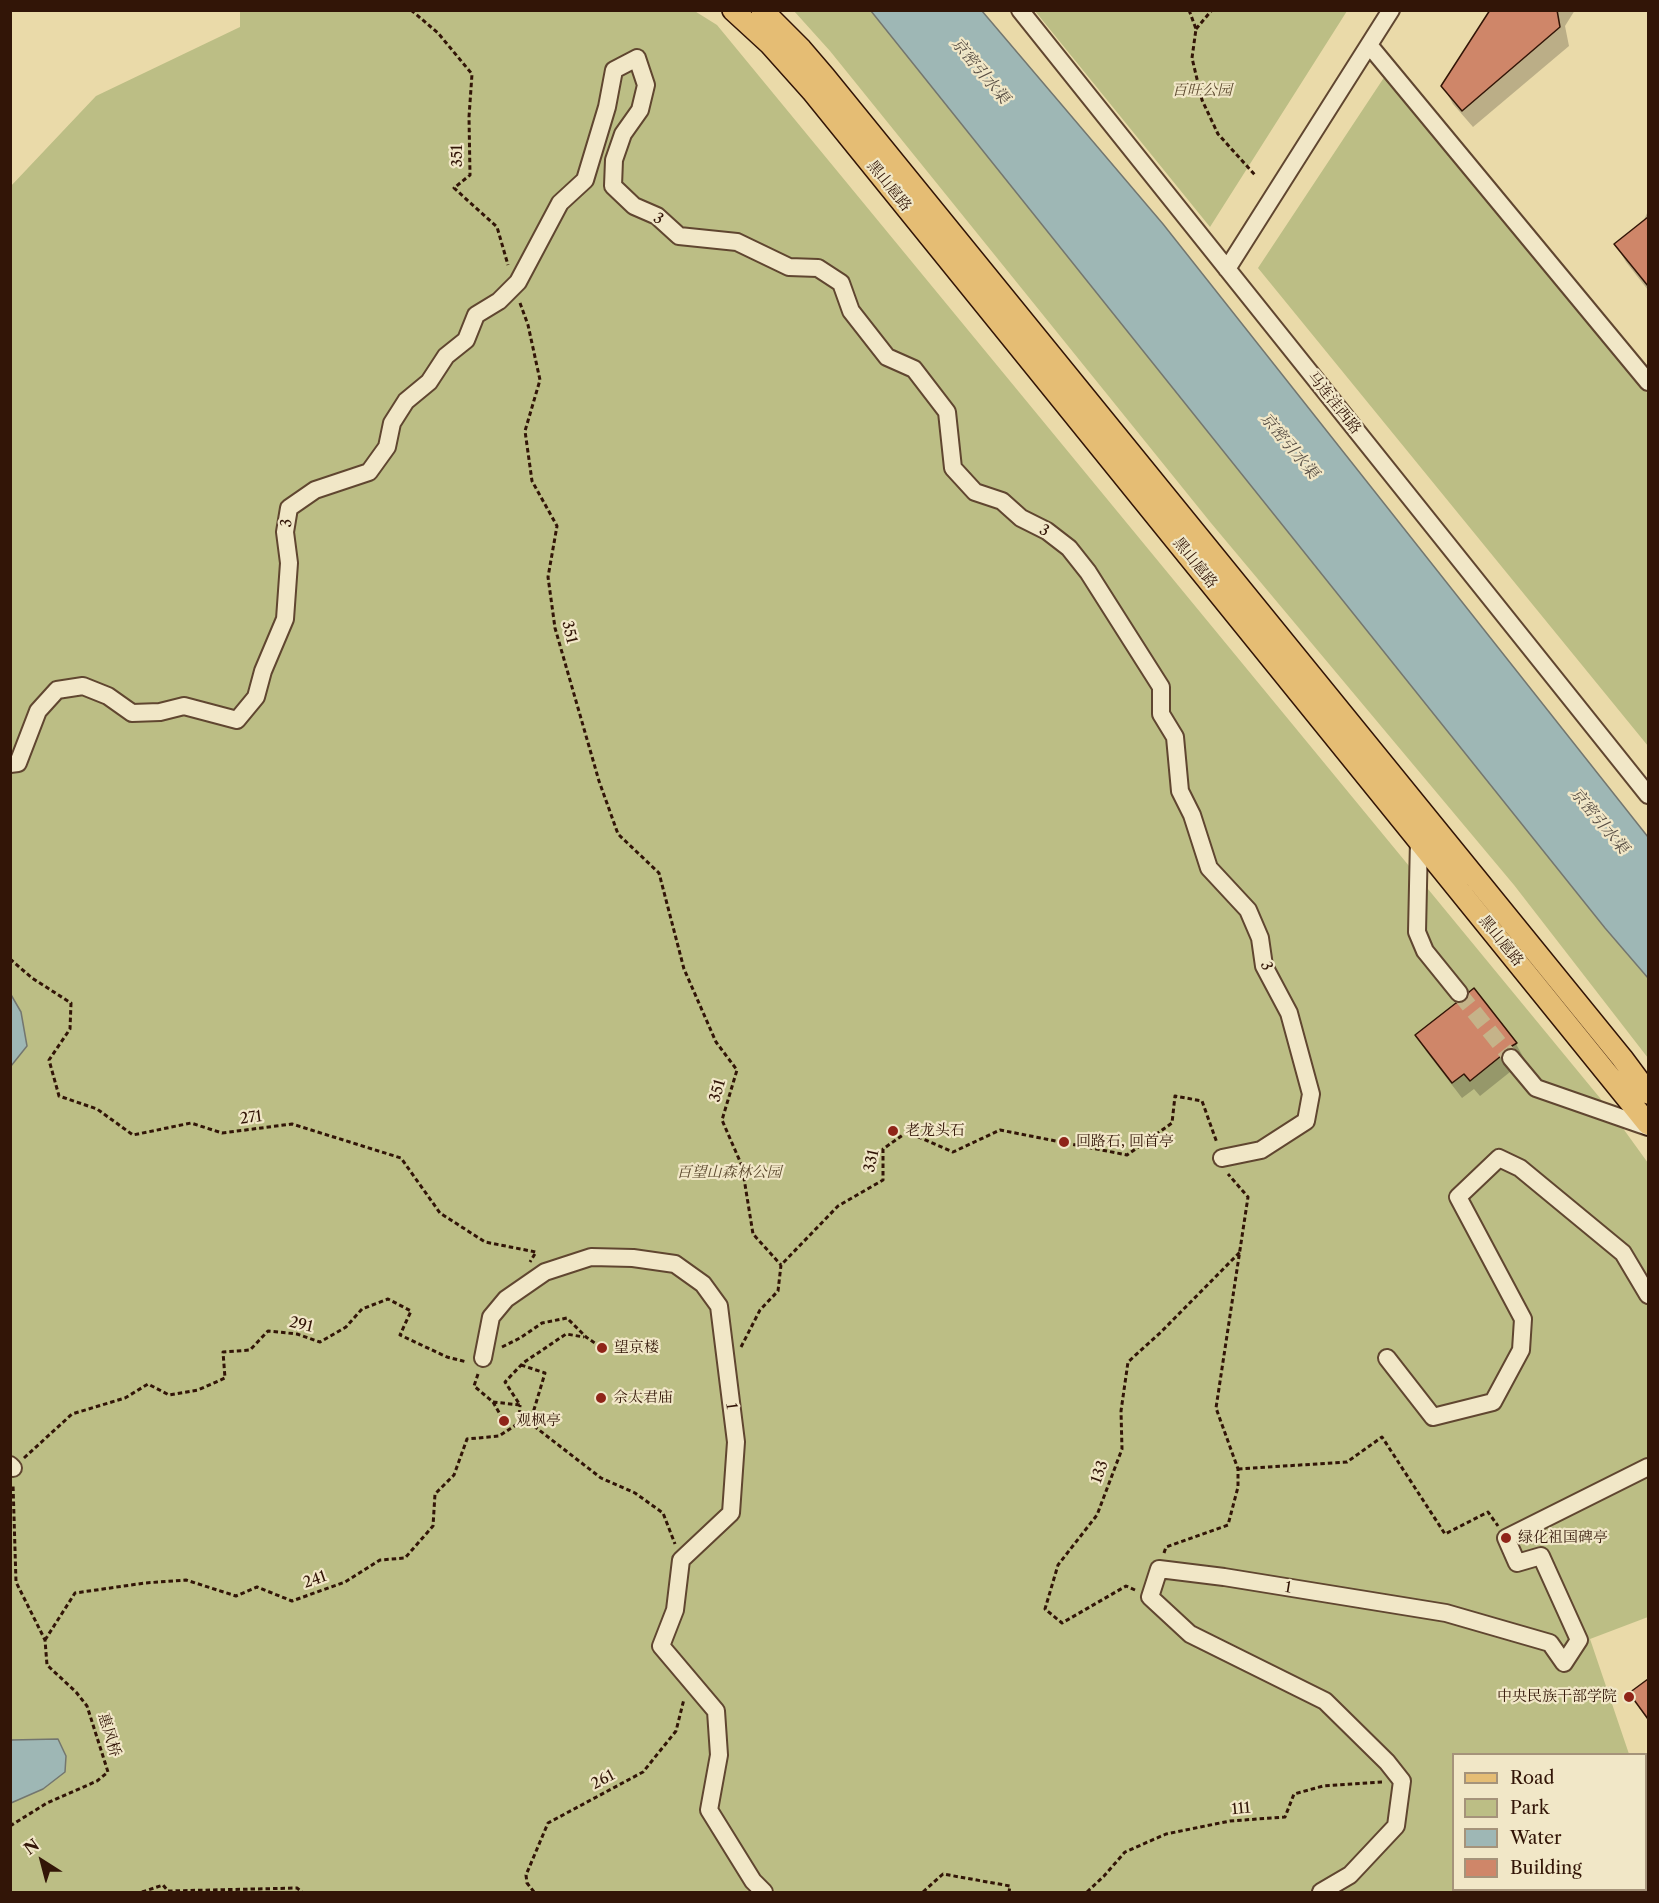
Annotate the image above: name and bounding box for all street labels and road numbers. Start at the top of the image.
street label: 351 [449,145,467,167]
street label: 黑山扈路 [863,157,915,215]
street label: 3 [649,209,667,229]
street label: 马连洼西路 [1303,368,1365,438]
street label: 3 [278,518,296,528]
street label: 3 [1036,521,1052,541]
street label: 黑山扈路 [1169,534,1221,592]
street label: 351 [558,619,580,645]
street label: 黑山扈路 [1475,912,1527,970]
street label: 3 [1256,959,1276,973]
street label: 351 [706,1078,730,1104]
street label: 271 [239,1108,263,1128]
street label: 331 [861,1148,883,1174]
street label: 291 [287,1314,315,1336]
street label: 1 [722,1402,740,1410]
street label: 133 [1088,1458,1112,1486]
street label: 241 [301,1568,329,1592]
street label: 1 [1283,1579,1293,1597]
street label: 惠风桥 [94,1711,124,1759]
street label: 261 [588,1766,618,1794]
street label: 111 [1231,1799,1251,1819]

